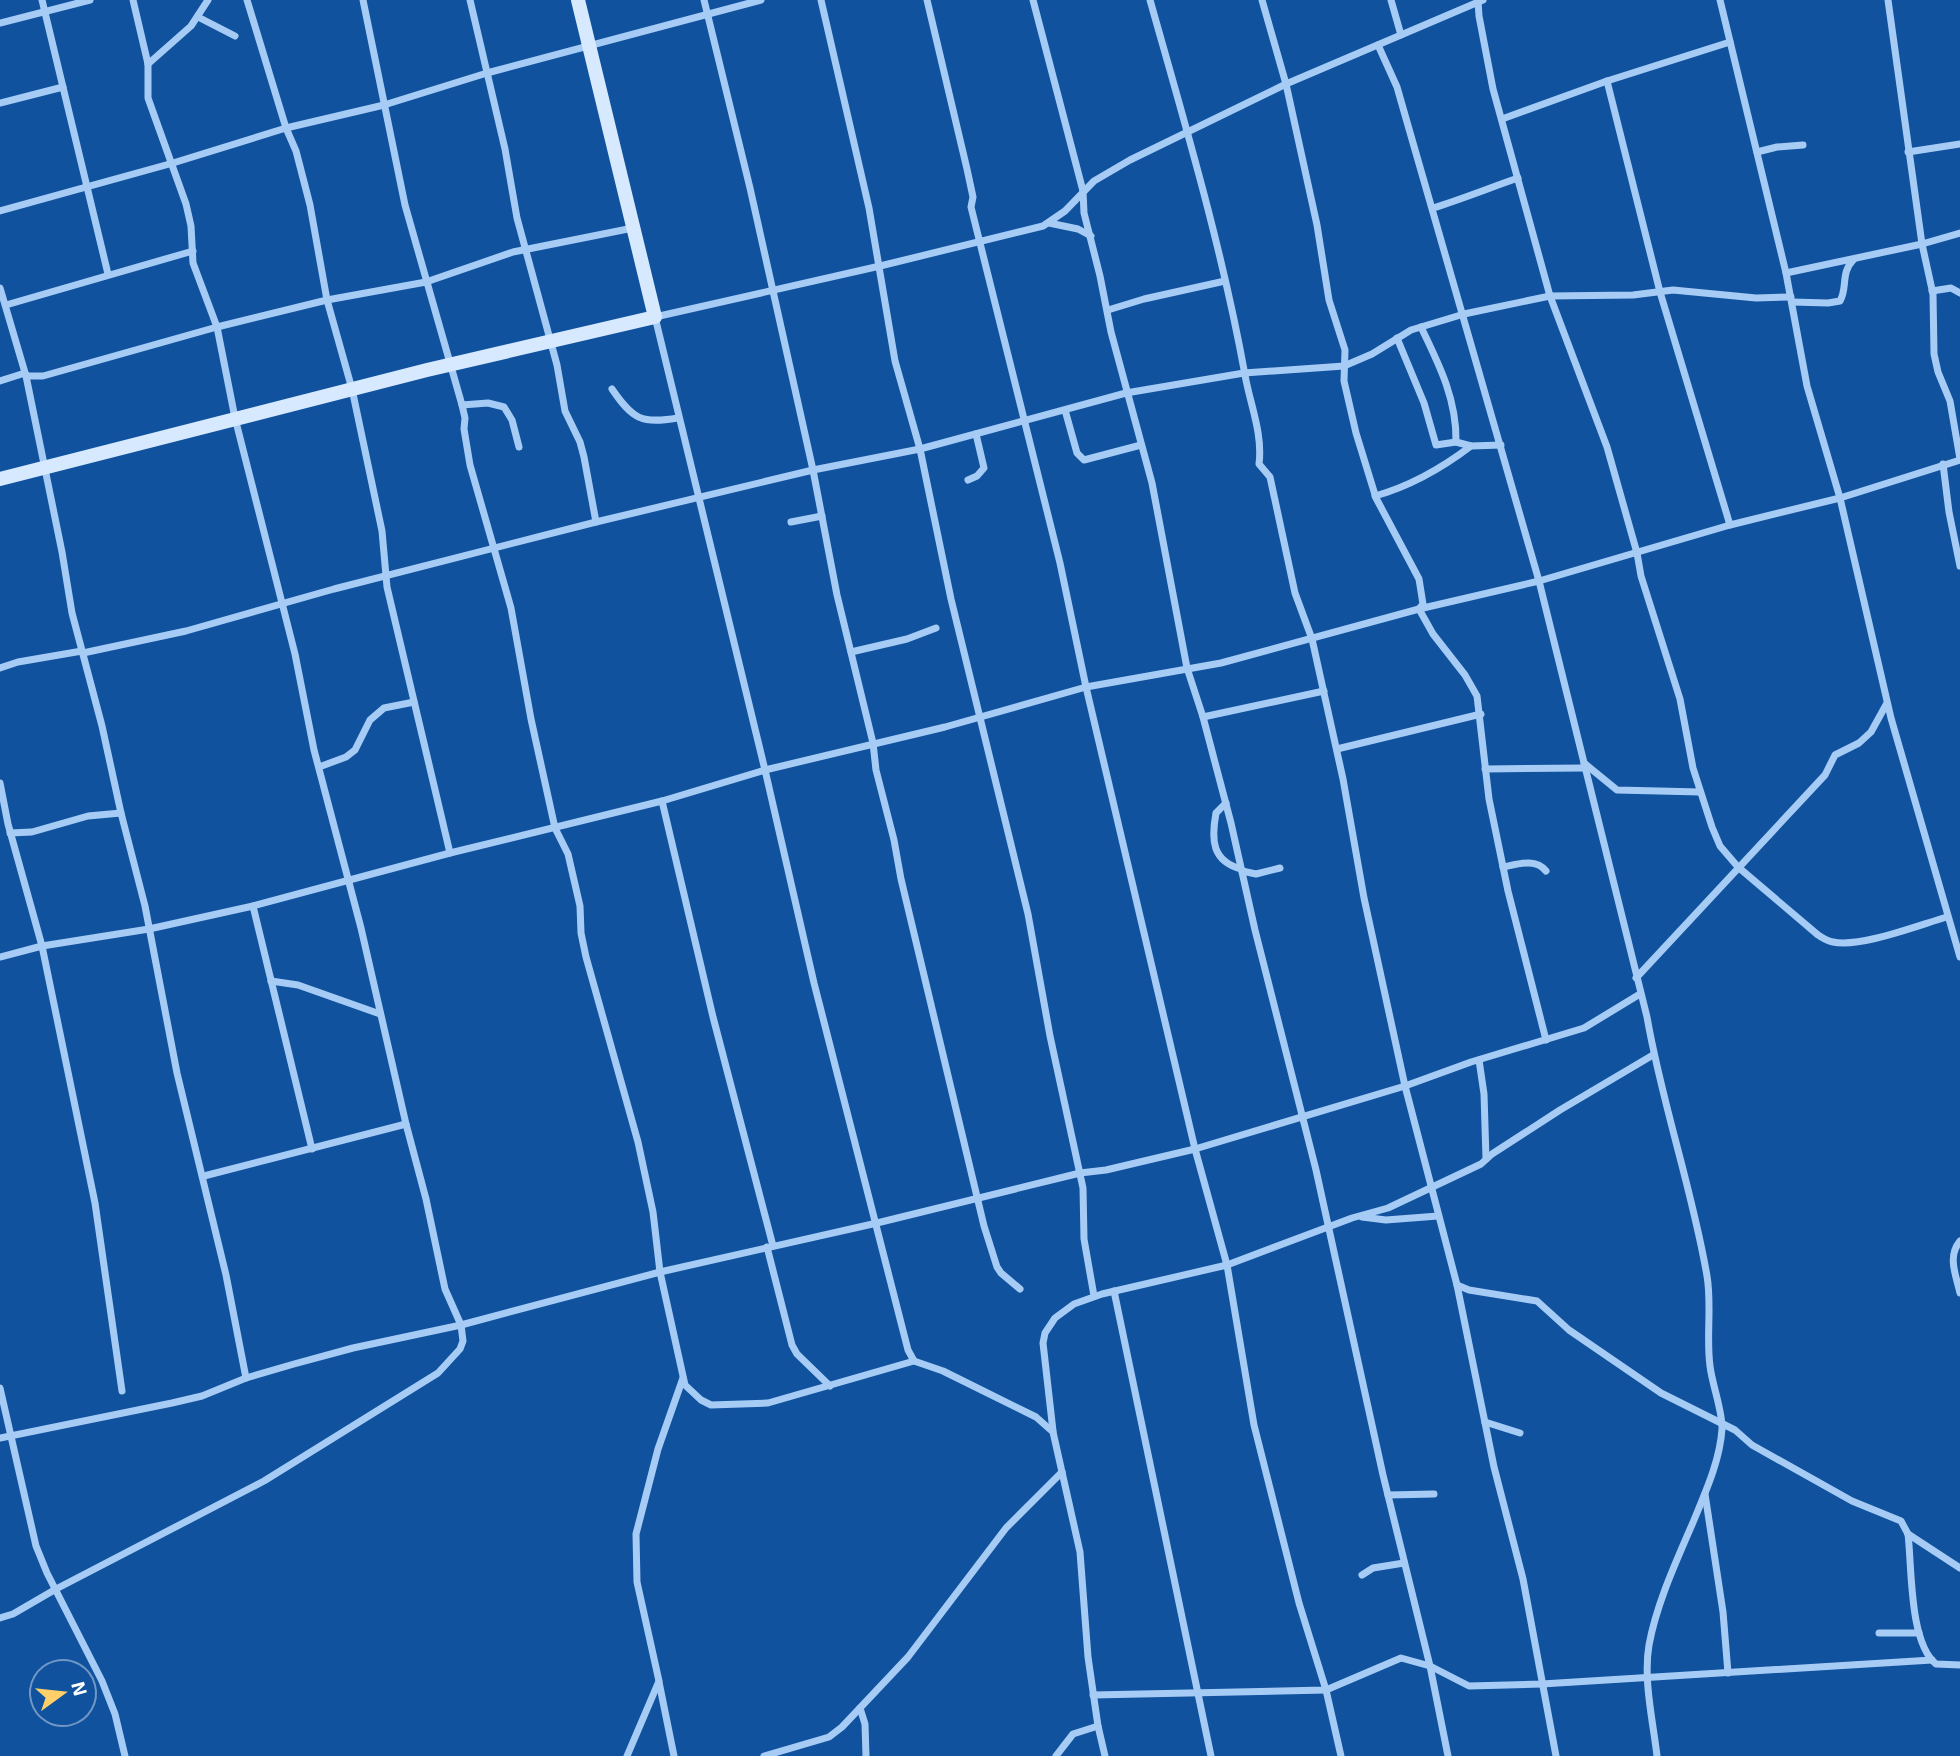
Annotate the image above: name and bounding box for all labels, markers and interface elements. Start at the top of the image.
north arrow [28,1658,98,1728]
text: N [67,1679,93,1698]

